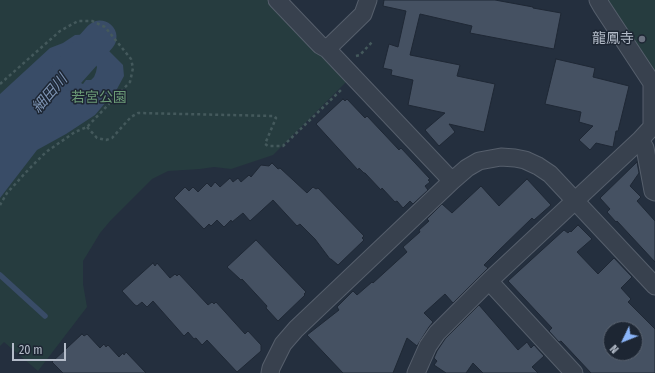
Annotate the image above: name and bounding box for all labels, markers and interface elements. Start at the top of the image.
place label: 龍鳳寺 [592,31,634,47]
marker: 龍鳳寺 [637,34,647,44]
water label: 細田川 [28,71,72,117]
park label: 若宮公園 [71,90,127,106]
north arrow [603,321,643,361]
scale bar [14,335,68,361]
text: N [608,342,622,356]
text: 20 m [19,343,43,357]

